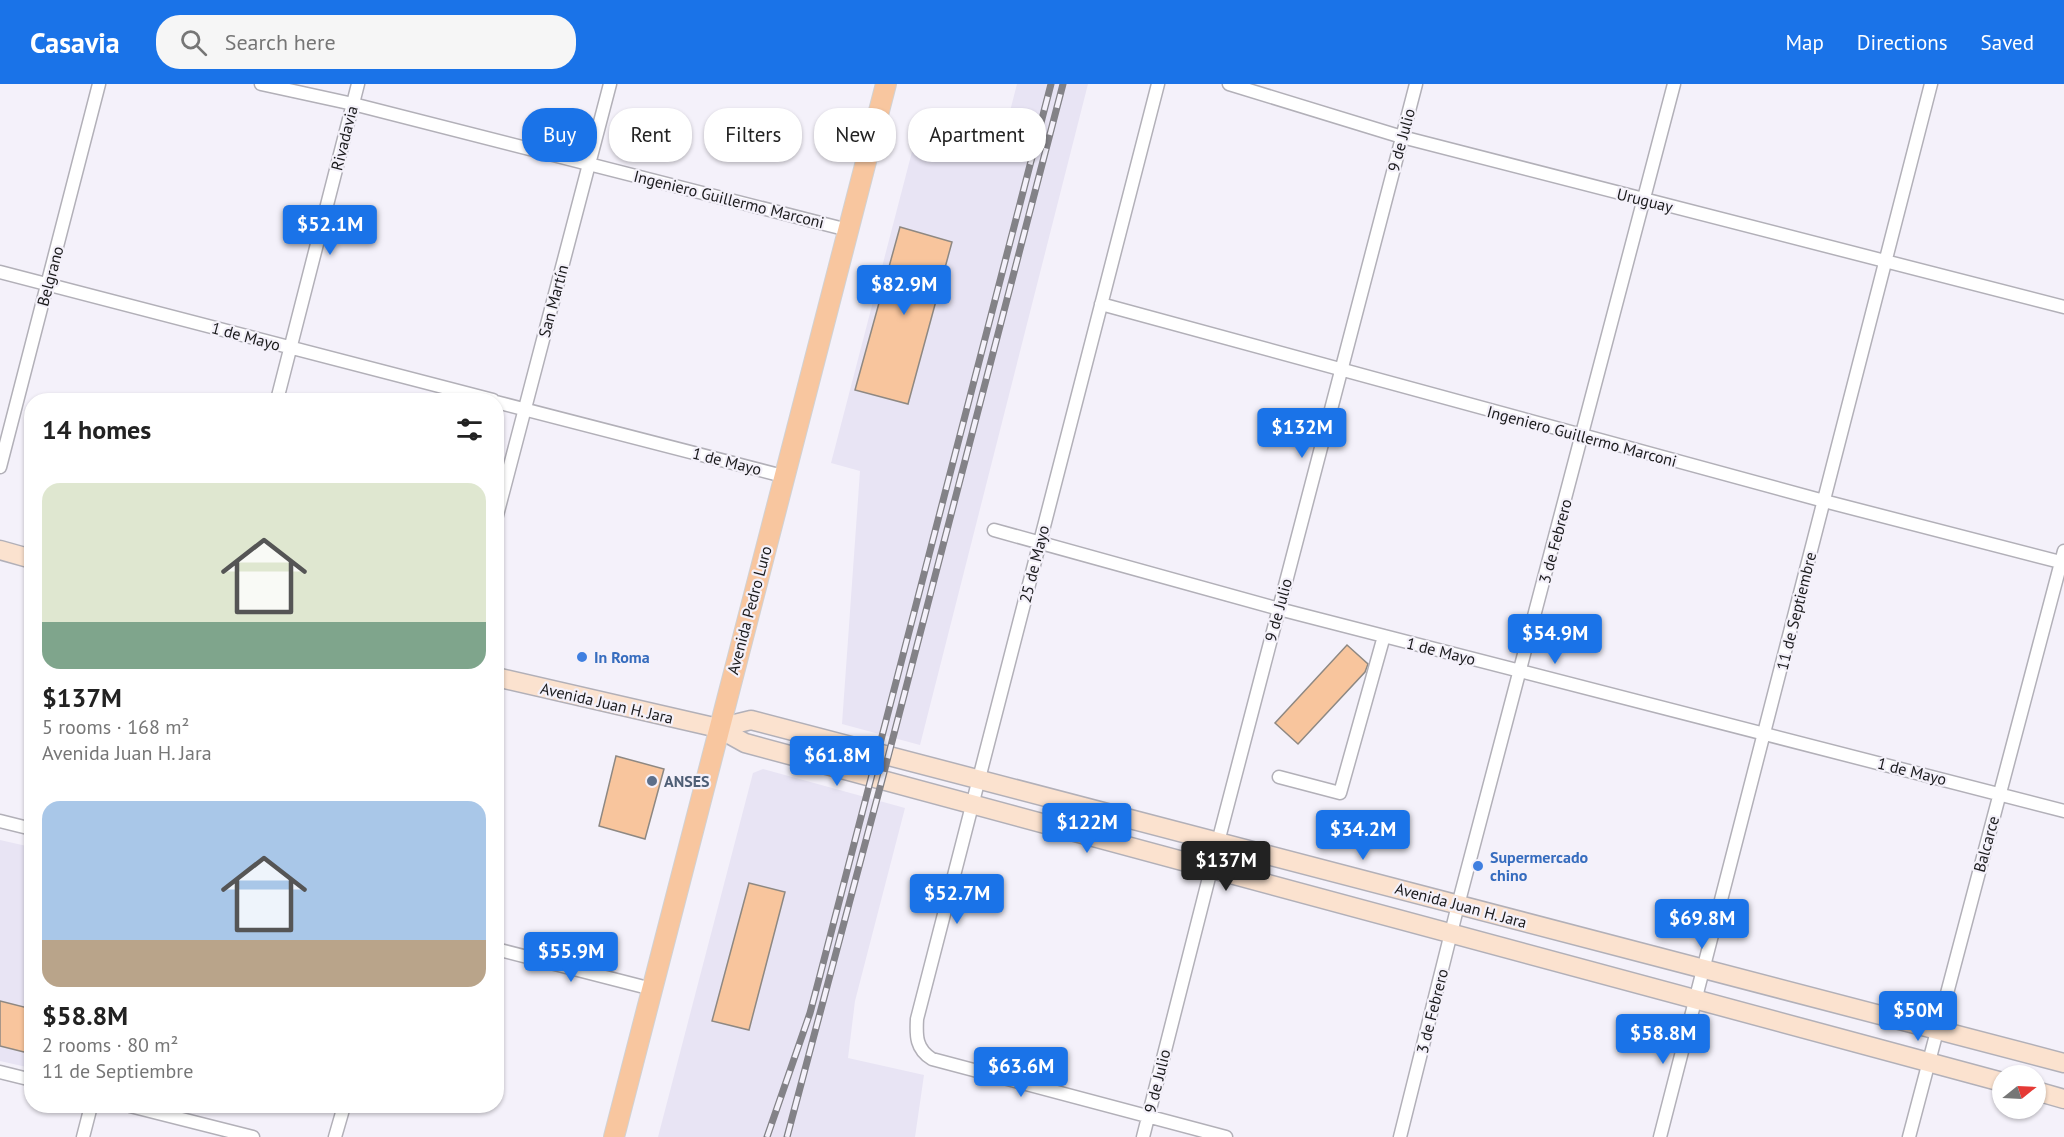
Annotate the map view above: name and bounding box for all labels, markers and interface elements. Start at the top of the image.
search box [156,15,576,69]
text: Casavia [30,24,120,61]
icon: search [177,26,210,59]
text: Search here [225,28,336,56]
text: Map [1785,29,1824,56]
text: Directions [1857,29,1948,56]
text: Saved [1981,29,2034,56]
street label: Rivadavia [326,104,362,172]
street label: 9 de Julio [1383,106,1419,174]
chip: Buy [522,108,597,162]
chip: Rent [609,108,692,162]
chip: Filters [704,108,802,162]
chip: New [814,108,896,162]
chip: Apartment [908,108,1046,162]
street label: Ingeniero Guillermo Marconi [632,166,826,232]
street label: Uruguay [1615,183,1676,217]
pin: $52.1M [281,205,379,256]
text: $52.1M [297,211,363,237]
street label: Belgrano [32,244,68,308]
street label: San Martín [534,262,572,340]
pin: $82.9M [855,265,953,316]
text: $82.9M [871,271,937,297]
street label: 1 de Mayo [209,317,283,355]
street label: Ingeniero Guillermo Marconi [1485,401,1679,471]
pin: $132M [1260,408,1344,459]
text: 14 homes [42,413,151,446]
icon: filters [453,413,486,446]
text: $132M [1271,414,1333,440]
street label: 1 de Mayo [690,443,764,479]
street label: 3 de Febrero [1534,497,1576,585]
icon: home [210,522,318,630]
street label: 25 de Mayo [1015,523,1053,605]
street label: Avenida Pedro Luro [722,544,776,676]
street label: 11 de Septiembre [1772,550,1820,672]
street label: 9 de Julio [1260,576,1296,644]
pin: $54.9M [1506,614,1604,665]
text: $54.9M [1522,620,1588,646]
street label: 1 de Mayo [1404,633,1478,669]
place label: In Roma [594,647,650,667]
marker: In Roma [575,650,589,664]
street label: Avenida Juan H. Jara [539,678,675,728]
text: $137M [42,681,122,714]
text: 5 rooms · 168 m² [42,714,189,740]
pin: $61.8M [788,736,886,787]
text: Avenida Juan H. Jara [42,740,212,766]
text: $61.8M [804,742,870,768]
street label: 1 de Mayo [1875,753,1949,789]
place label: ANSES [664,771,710,791]
marker: ANSES [645,774,659,788]
pin: $122M [1045,803,1129,854]
text: $122M [1056,809,1118,835]
pin: $34.2M [1314,810,1412,861]
street label: Balcarce [1969,814,2003,874]
text: $34.2M [1330,816,1396,842]
icon: home [210,840,318,948]
pin: $137M [1184,841,1268,892]
text: $137M [1195,847,1257,873]
place label: Supermercado chino [1490,847,1589,885]
marker: Supermercado chino [1471,859,1485,873]
pin: $52.7M [908,874,1006,925]
street label: Avenida Juan H. Jara [1393,878,1529,932]
text: $52.7M [924,880,990,906]
pin: $69.8M [1653,899,1751,950]
text: $69.8M [1669,905,1735,931]
pin: $55.9M [522,932,620,983]
text: $55.9M [538,938,604,964]
street label: 3 de Febrero [1412,967,1452,1055]
pin: $50M [1882,991,1954,1042]
text: $50M [1893,997,1943,1023]
text: $58.8M [42,999,128,1032]
pin: $58.8M [1614,1014,1712,1065]
text: $58.8M [1630,1020,1696,1046]
text: 2 rooms · 80 m² [42,1032,178,1058]
pin: $63.6M [972,1047,1070,1098]
street label: 9 de Julio [1139,1047,1175,1115]
text: $63.6M [988,1053,1054,1079]
text: 11 de Septiembre [42,1058,193,1084]
north arrow [1992,1065,2046,1119]
map controls [1992,1065,2046,1119]

